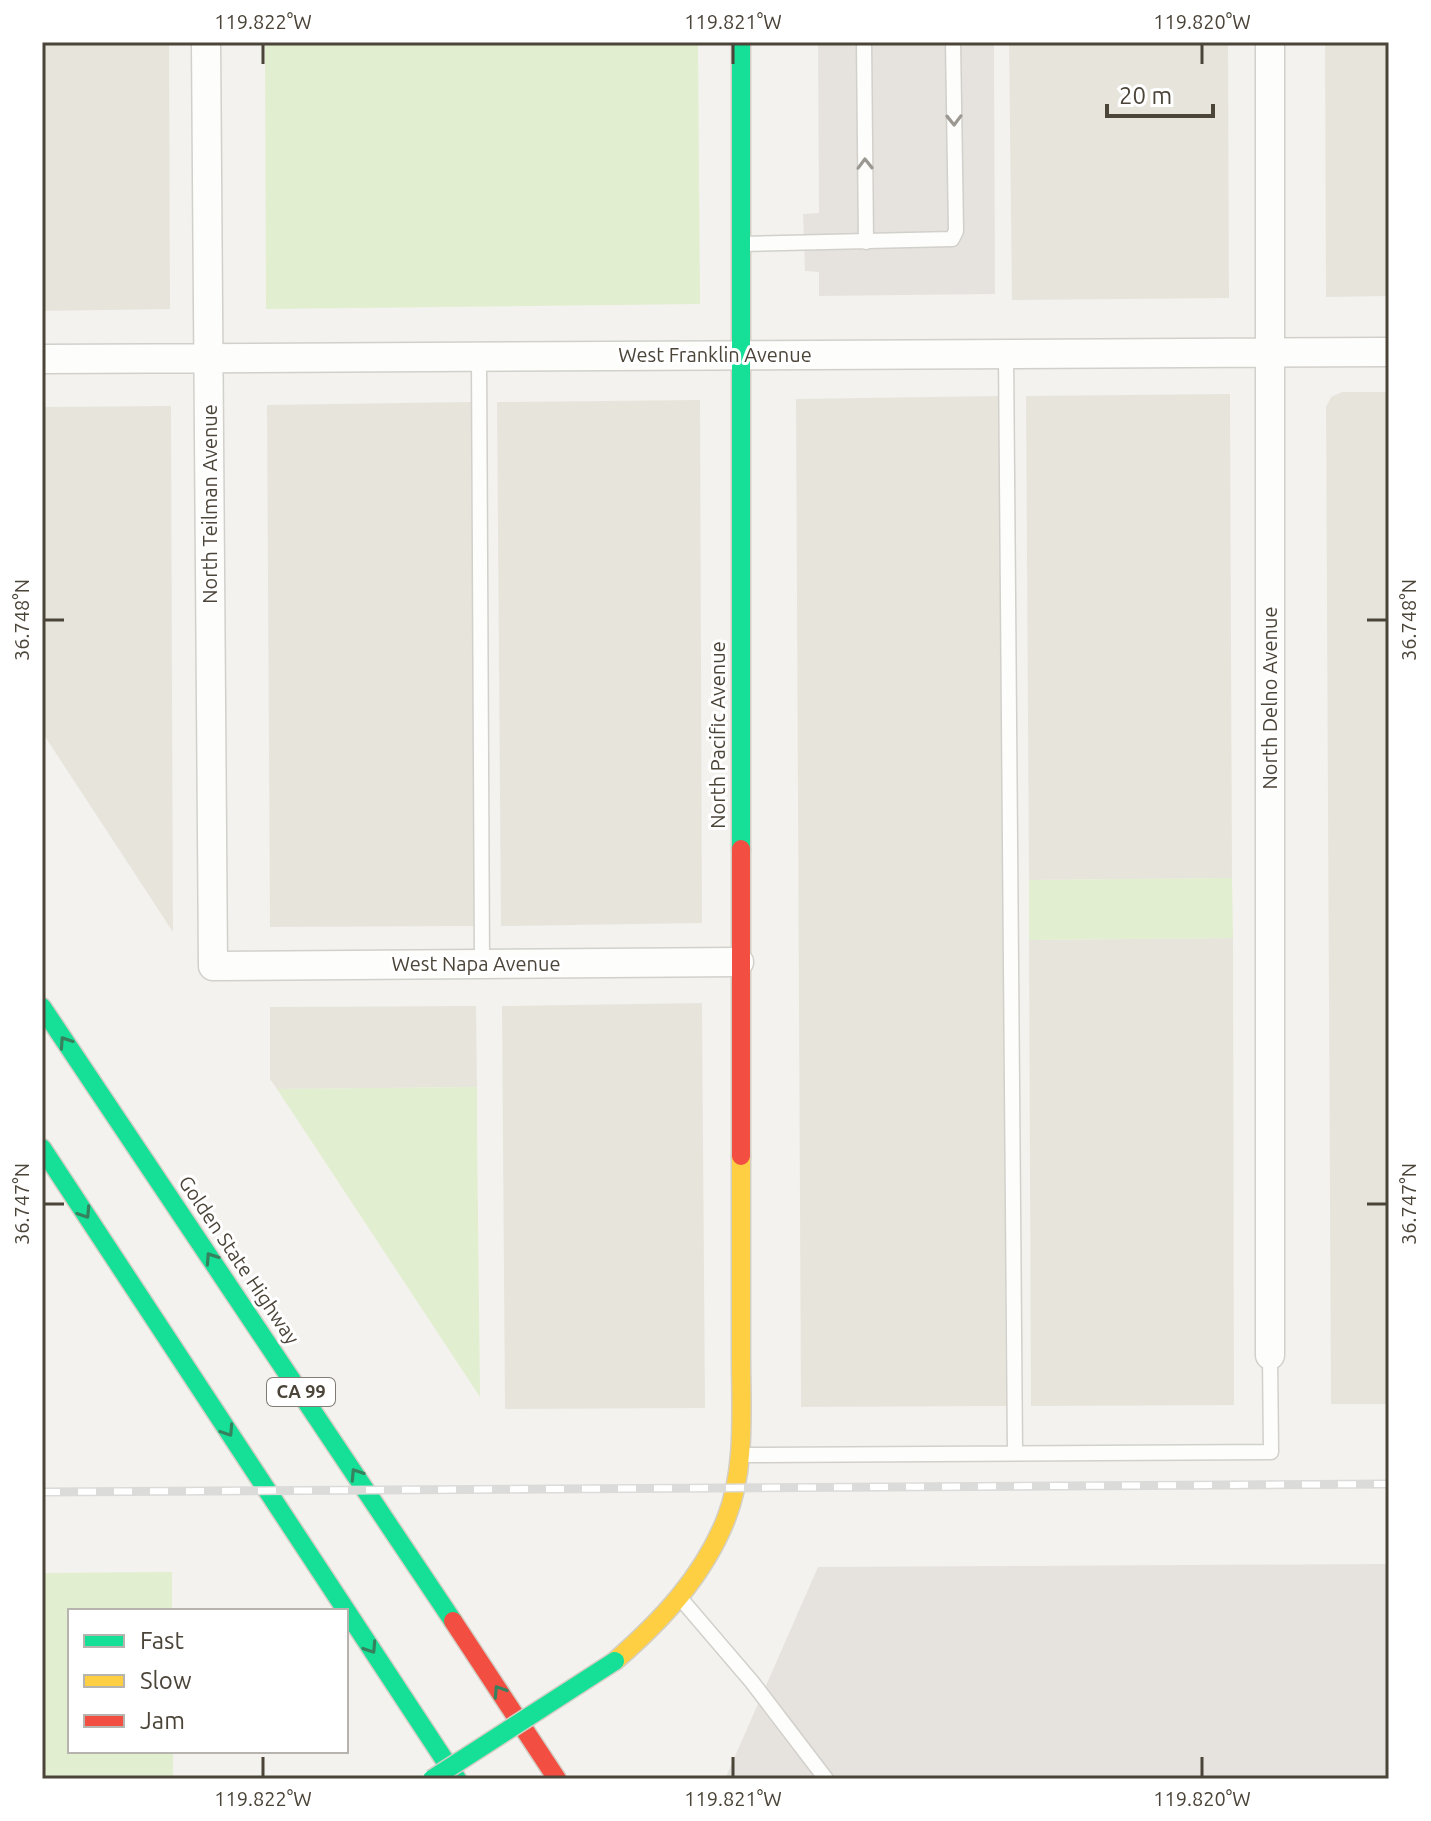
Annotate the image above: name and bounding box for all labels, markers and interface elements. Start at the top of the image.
text: 119.822°W [214,10,312,33]
text: 119.821°W [684,10,782,33]
text: 119.820°W [1153,10,1251,33]
scale bar [1107,68,1213,118]
text: 20 m [1119,82,1172,109]
one-way arrow [945,114,963,127]
one-way arrow [856,157,874,170]
street label: West Franklin Avenue [618,343,812,366]
street label: North Teilman Avenue [198,404,221,604]
text: 36.748°N [10,579,33,661]
text: 36.748°N [1397,579,1420,661]
street label: North Delno Avenue [1258,607,1281,789]
street label: North Pacific Avenue [706,641,729,829]
street label: West Napa Avenue [392,952,560,975]
one-way arrow [60,1036,75,1051]
text: 36.747°N [10,1163,33,1245]
text: 36.747°N [1397,1163,1420,1245]
street label: Golden State Highway [175,1171,305,1349]
one-way arrow [75,1205,90,1219]
one-way arrow [206,1252,221,1266]
road number: CA 99 [267,1378,335,1406]
one-way arrow [218,1422,233,1436]
one-way arrow [350,1468,365,1482]
legend [68,1609,348,1753]
text: Fast [140,1627,184,1654]
one-way arrow [361,1639,376,1654]
text: Slow [140,1667,192,1694]
one-way arrow [494,1685,509,1699]
text: Jam [140,1707,185,1734]
text: 119.822°W [214,1787,312,1810]
text: 119.821°W [684,1787,782,1810]
text: 119.820°W [1153,1787,1251,1810]

